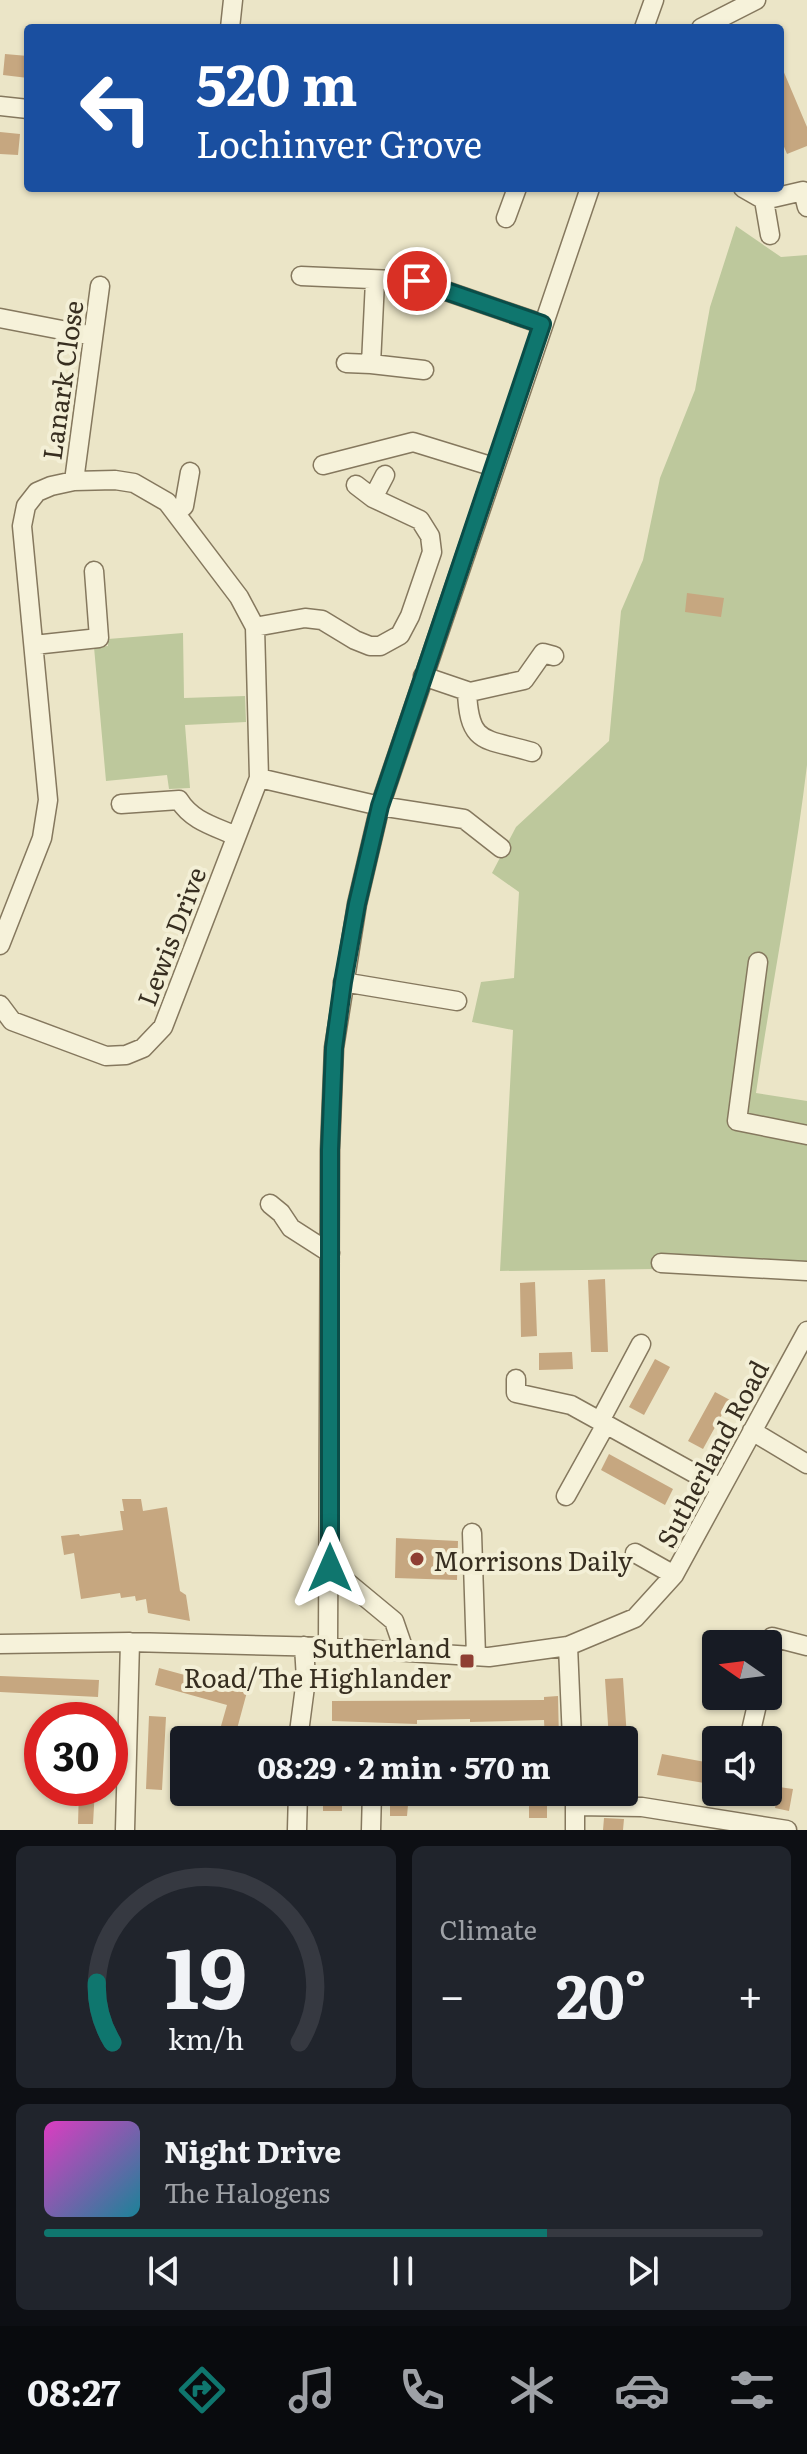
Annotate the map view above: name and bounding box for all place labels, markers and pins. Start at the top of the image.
pin [383,247,451,315]
place label: Morrisons Daily [433,1540,633,1579]
marker: Morrisons Daily [408,1550,426,1568]
place label: Sutherland Road/The Highlander [184,1627,452,1696]
marker: Sutherland Road/The Highlander [458,1652,476,1670]

